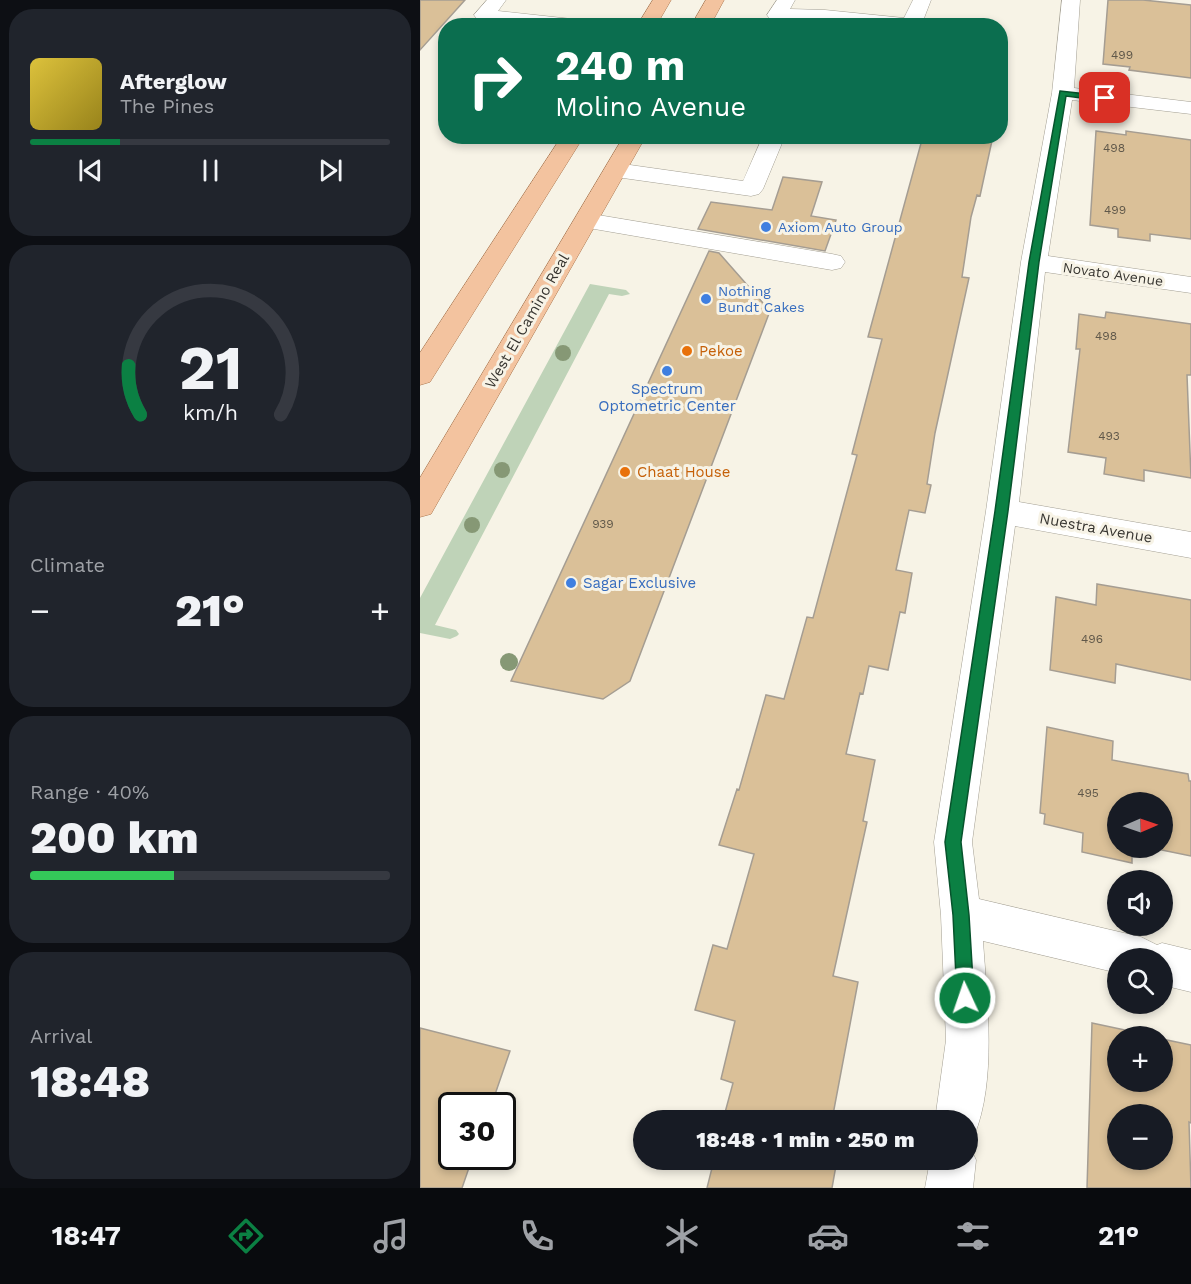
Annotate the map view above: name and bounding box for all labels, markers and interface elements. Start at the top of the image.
text: 240 m [555,41,685,90]
icon: right [456,42,534,120]
house number: 499 [1111,48,1133,62]
text: Afterglow [120,69,227,94]
pin [1079,72,1130,123]
icon: arrive [1088,81,1121,114]
text: Molino Avenue [555,91,746,123]
text: The Pines [120,94,214,118]
house number: 498 [1103,141,1125,155]
icon: previous [74,154,107,187]
icon: pause [194,154,227,187]
icon: next [314,154,347,187]
house number: 499 [1104,203,1126,217]
place label: Axiom Auto Group [778,219,903,235]
marker: Axiom Auto Group [759,220,773,234]
street label: West El Camino Real [481,250,573,392]
street label: Novato Avenue [1062,259,1164,289]
place label: Nothing Bundt Cakes [718,283,805,315]
marker: Nothing Bundt Cakes [699,292,713,306]
house number: 498 [1095,329,1117,343]
text: 21 [178,331,242,404]
place label: Pekoe [699,342,743,360]
marker: Pekoe [680,344,694,358]
marker: Spectrum Optometric Center [660,364,674,378]
place label: Spectrum Optometric Center [598,380,736,415]
text: km/h [182,401,238,426]
house number: 493 [1098,429,1120,443]
place label: Chaat House [637,463,730,481]
marker: Chaat House [618,465,632,479]
street label: Nuestra Avenue [1038,509,1154,547]
house number: 939 [592,517,614,531]
text: Climate [30,553,105,577]
place label: Sagar Exclusive [583,574,696,592]
marker: Sagar Exclusive [564,576,578,590]
text: 21° [175,584,245,637]
text: − [30,591,50,630]
text: + [370,591,390,630]
house number: 496 [1081,632,1103,646]
text: Range · 40% [30,780,149,804]
house number: 495 [1077,786,1099,800]
north arrow [1107,792,1173,858]
map controls [1107,792,1173,1170]
text: 200 km [30,811,199,864]
button: sound [1107,870,1173,936]
button: search [1107,948,1173,1014]
position arrow [933,966,997,1030]
text: Arrival [30,1024,92,1048]
button: + [1107,1026,1173,1092]
text: 18:48 [30,1055,150,1108]
speed limit sign: 30 [438,1092,516,1170]
button: − [1107,1104,1173,1170]
text: 18:48 · 1 min · 250 m [696,1127,915,1152]
icon: directions [225,1215,267,1257]
icon: music [370,1215,412,1257]
icon: phone [516,1215,558,1257]
icon: climate [661,1215,703,1257]
icon: car [807,1215,849,1257]
icon: filters [952,1215,994,1257]
text: 18:47 [52,1220,121,1252]
text: 21° [1098,1220,1139,1252]

